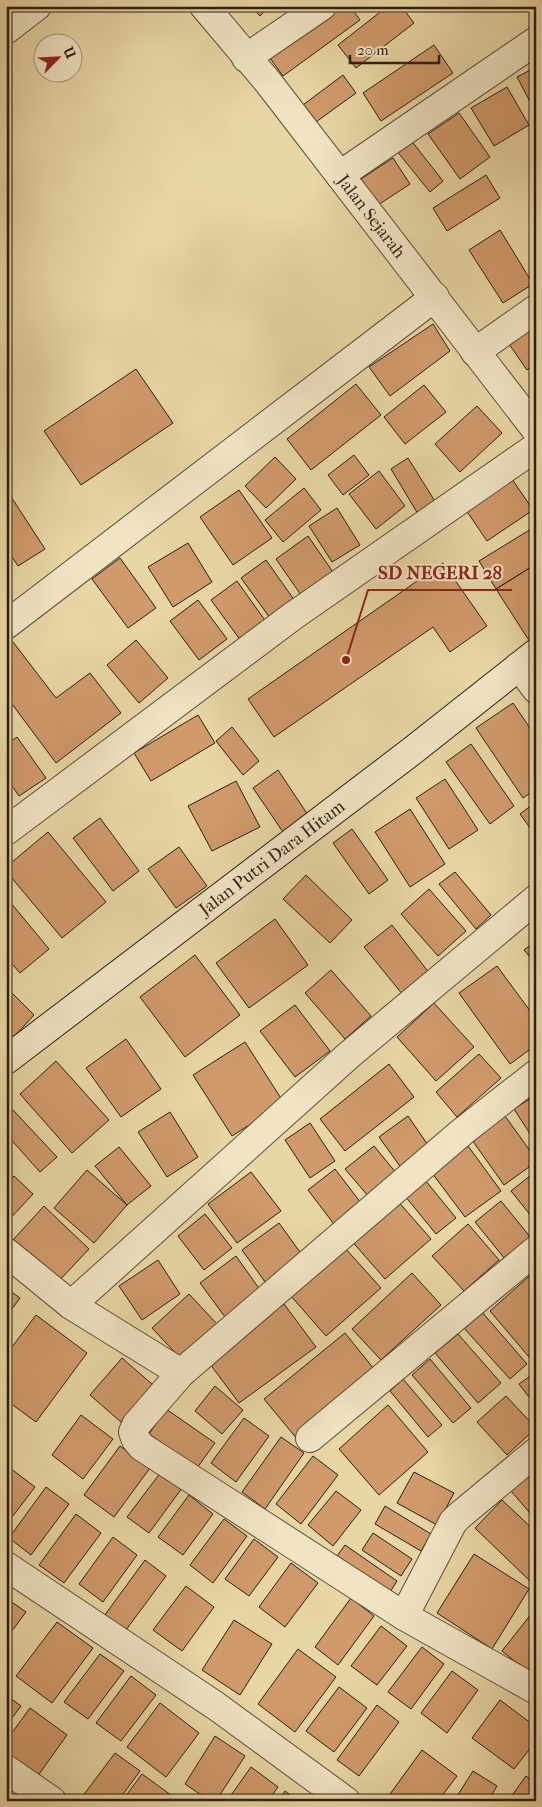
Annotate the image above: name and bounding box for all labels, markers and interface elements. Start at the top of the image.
north arrow [32,32,82,82]
scale bar [350,32,438,64]
text: 20 m [357,41,389,59]
text: U [59,44,79,61]
street label: Jalan Sejarah [332,169,410,262]
callout: SD NEGERI 28 [368,556,512,590]
text: SD NEGERI 28 [378,562,502,584]
street label: Jalan Putri Dara Hitam [193,796,349,921]

